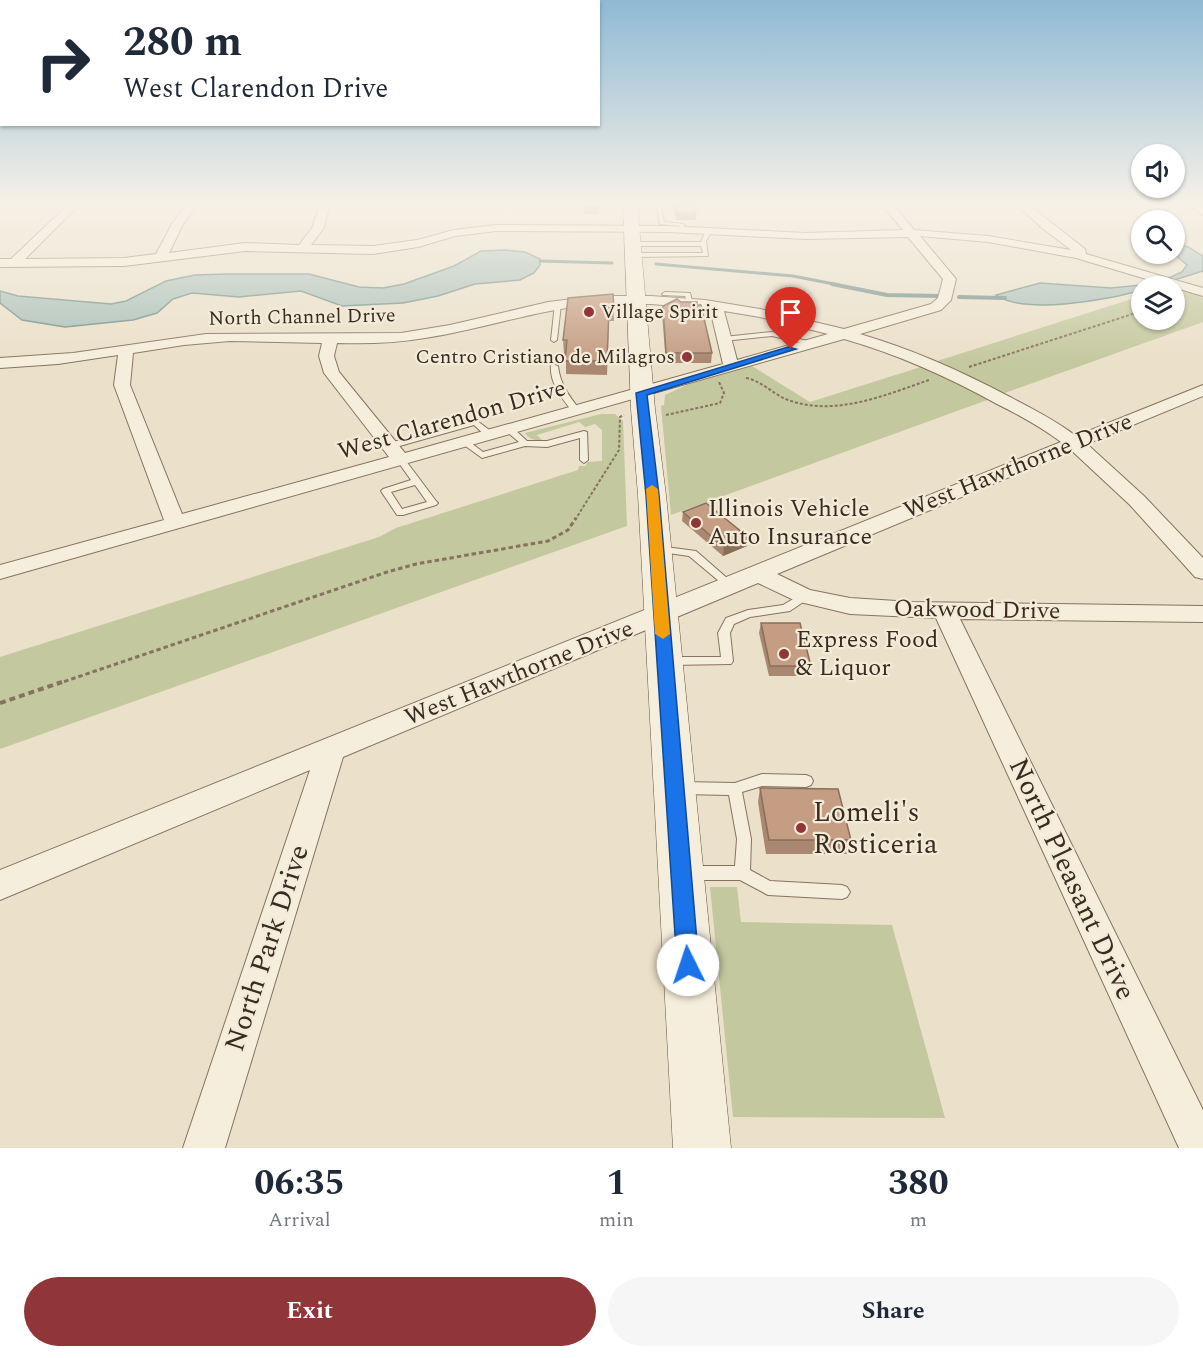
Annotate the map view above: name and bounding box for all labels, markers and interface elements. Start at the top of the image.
text: 280 m [123,11,242,74]
icon: right [24,24,102,102]
text: West Clarendon Drive [123,68,388,110]
map controls [1131,144,1185,330]
button: sound [1131,144,1185,198]
button: search [1131,210,1185,264]
button: layers [1131,276,1185,330]
pin [765,287,816,349]
icon: arrive [774,296,807,329]
place label: Village Spirit [601,297,718,327]
street label: North Channel Drive [208,300,396,334]
marker: Village Spirit [582,305,596,319]
place label: Centro Cristiano de Milagros [415,342,675,372]
marker: Centro Cristiano de Milagros [680,350,694,364]
street label: West Clarendon Drive [334,370,570,470]
street label: West Hawthorne Drive [898,404,1138,528]
place label: Illinois Vehicle Auto Insurance [708,491,872,555]
marker: Illinois Vehicle Auto Insurance [689,516,703,530]
street label: Oakwood Drive [893,591,1061,629]
street label: West Hawthorne Drive [399,611,639,735]
place label: Express Food & Liquor [796,622,938,686]
marker: Express Food & Liquor [777,647,791,661]
street label: North Pleasant Drive [997,751,1147,1007]
place label: Lomeli's Rosticeria [813,791,938,866]
marker: Lomeli's Rosticeria [794,821,808,835]
street label: North Park Drive [213,839,321,1057]
position arrow [656,933,720,997]
text: 06:35 [254,1156,345,1211]
text: 1 [606,1156,627,1211]
text: 380 [888,1156,949,1211]
text: Arrival [268,1205,331,1235]
text: min [599,1205,634,1235]
text: m [910,1205,927,1235]
button: Exit [24,1277,596,1346]
button: Share [608,1277,1179,1346]

